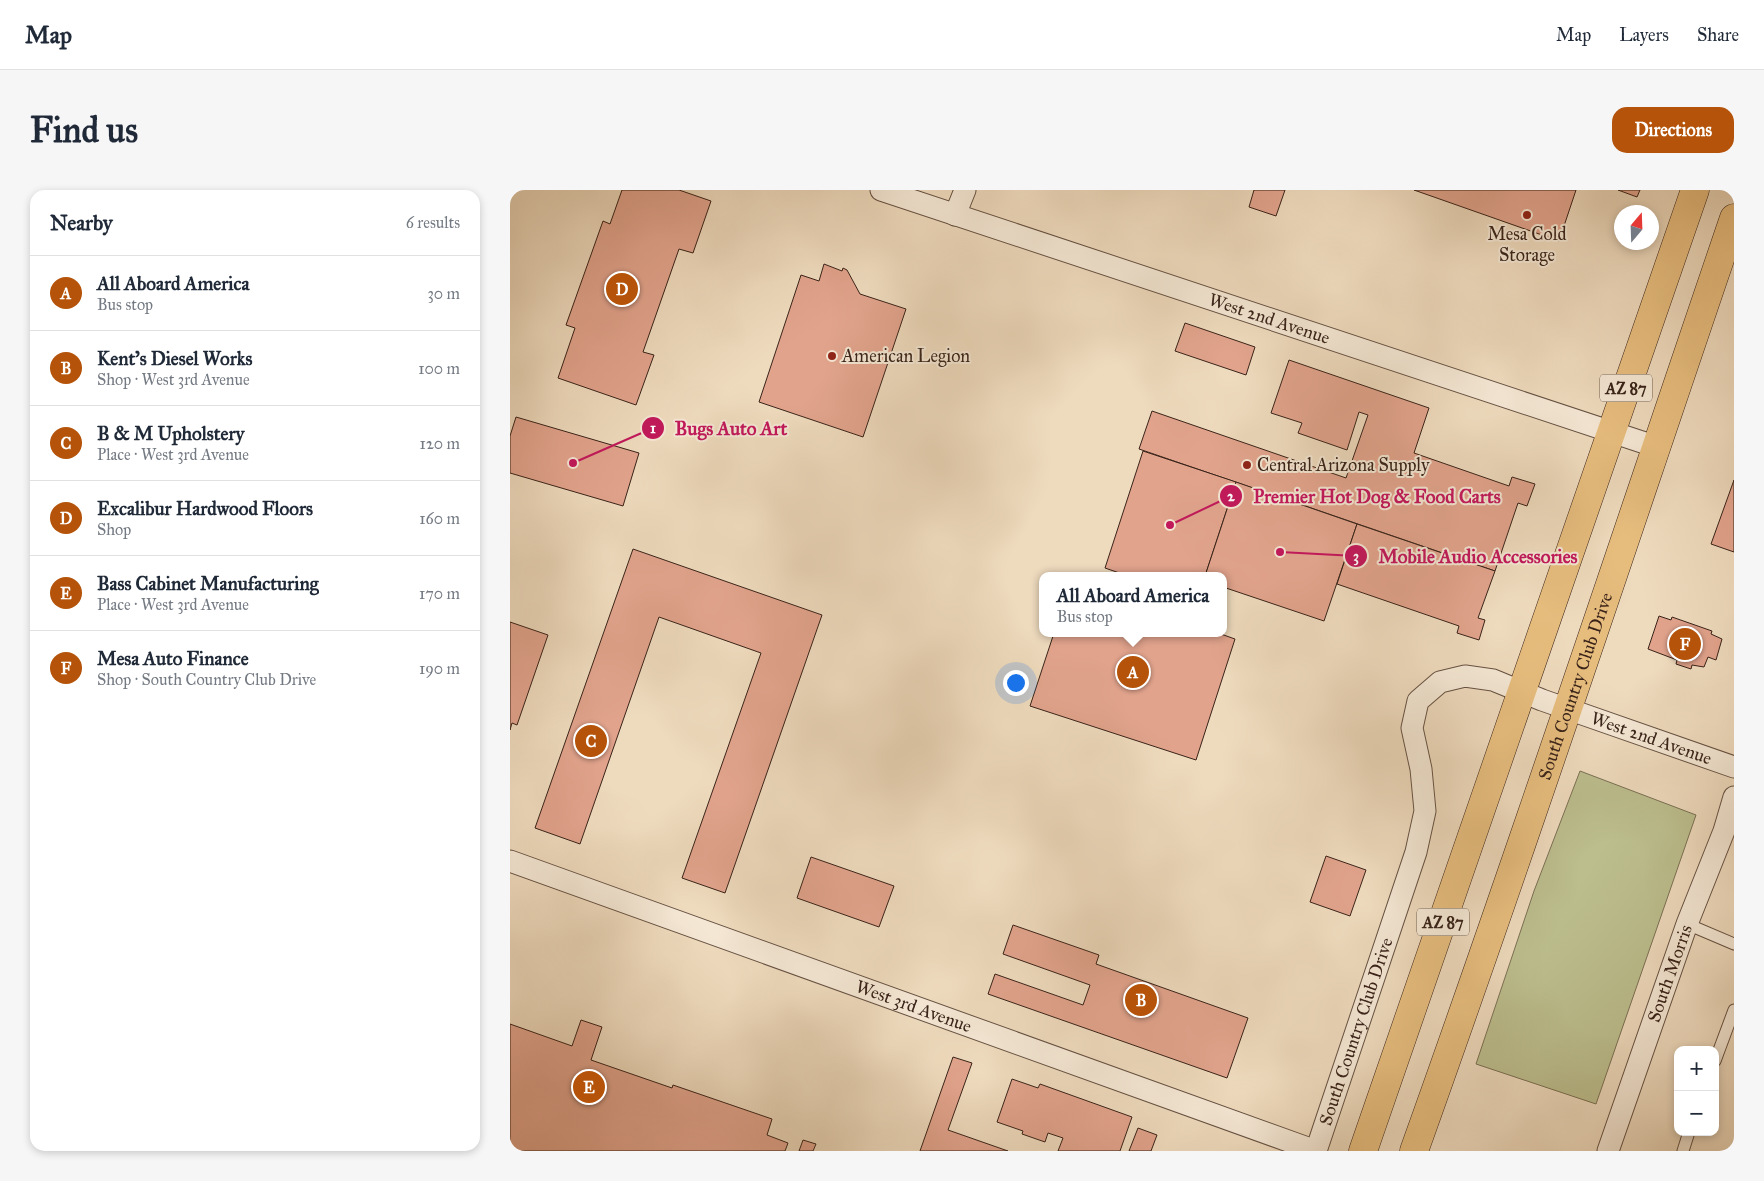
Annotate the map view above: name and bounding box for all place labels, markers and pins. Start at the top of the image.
marker: Mesa Cold Storage [1521,209,1533,221]
place label: Mesa Cold Storage [1487,223,1567,267]
pin: D [606,270,638,308]
place label: American Legion [841,345,970,368]
marker: American Legion [826,350,838,362]
callout: Bugs Auto Art [640,411,798,445]
place label: Central Arizona Supply [1257,454,1430,476]
marker: Central Arizona Supply [1241,459,1253,471]
callout: Premier Hot Dog & Food Carts [1218,479,1511,513]
callout: Mobile Audio Accessories [1344,539,1588,573]
pin: F [1669,625,1701,663]
pin: A [1117,653,1149,691]
pin: C [575,722,607,760]
pin: B [1125,981,1157,1019]
pin: E [573,1068,605,1106]

